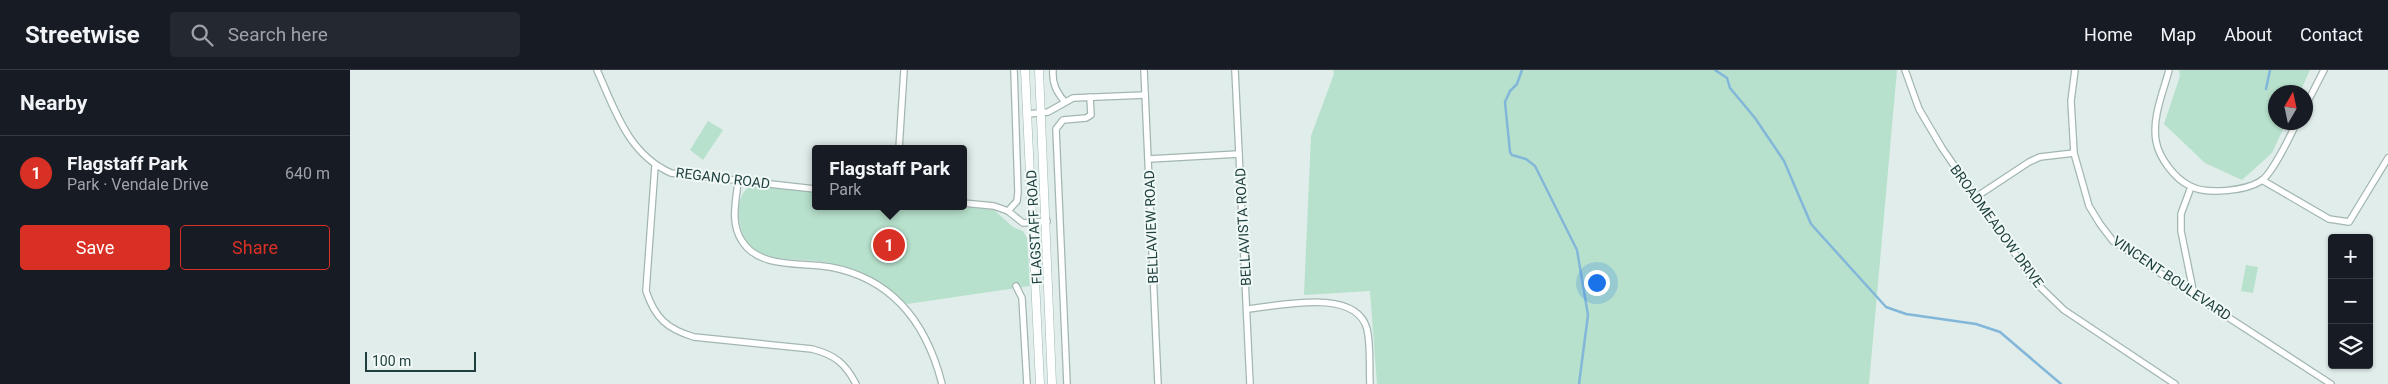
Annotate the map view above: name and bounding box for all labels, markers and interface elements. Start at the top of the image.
search box [170,12,520,57]
text: Streetwise [25,21,140,49]
icon: search [188,21,216,49]
text: Search here [228,23,328,46]
text: Home [2084,24,2133,45]
text: Map [2161,24,2196,45]
text: About [2224,24,2272,45]
text: Contact [2300,24,2363,45]
north arrow [2268,85,2313,130]
text: Nearby [20,91,87,115]
popup [812,145,967,210]
text: Flagstaff Park [67,152,188,175]
text: Flagstaff Park [829,157,950,180]
street label: BROADMEADOW DRIVE [1947,162,2047,290]
text: 1 [31,164,41,183]
text: 640 m [285,164,330,183]
street label: REGANO ROAD [675,164,771,192]
street label: BELLAVISTA ROAD [1232,167,1254,287]
street label: FLAGSTAFF ROAD [1023,169,1045,285]
street label: BELLAVIEW ROAD [1141,170,1161,284]
text: Park · Vendale Drive [67,175,209,194]
text: Park [829,180,861,199]
button: Save [20,225,170,270]
button: Share [180,225,330,270]
pin: 1 [873,226,905,264]
street label: VINCENT BOULEVARD [2110,232,2234,324]
map controls [2328,234,2373,369]
button: + [2328,234,2373,279]
your location [1584,270,1610,296]
button: − [2328,279,2373,324]
button: layers [2328,324,2373,369]
scale bar [365,349,476,372]
text: 100 m [372,353,411,369]

